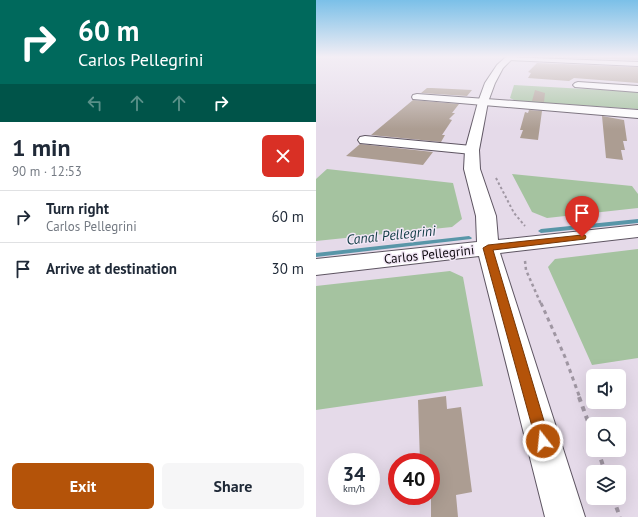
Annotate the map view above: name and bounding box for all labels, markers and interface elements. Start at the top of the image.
text: 60 m [78,12,139,49]
icon: right [12,16,64,68]
text: Carlos Pellegrini [78,48,204,71]
icon: left [84,92,106,114]
icon: ahead [126,92,148,114]
icon: ahead [168,92,190,114]
icon: right [210,92,232,114]
text: 1 min [12,132,71,163]
button: close [262,135,304,177]
text: 90 m · 12:53 [12,163,82,180]
pin [565,196,599,237]
text: Turn right [46,199,109,218]
icon: arrive [571,202,593,224]
icon: right [12,206,34,228]
text: 60 m [271,207,304,226]
text: Carlos Pellegrini [46,218,137,235]
water label: Canal Pellegrini [345,221,437,249]
street label: Carlos Pellegrini [383,241,475,268]
icon: arrive [12,258,34,280]
text: Arrive at destination [46,259,177,278]
text: 30 m [271,259,304,278]
map controls [586,369,626,505]
button: sound [586,369,626,409]
button: search [586,417,626,457]
position arrow [522,420,564,462]
speed limit sign: 40 [388,453,440,505]
text: 34 [343,461,365,487]
button: Exit [12,463,154,509]
button: Share [162,463,304,509]
button: layers [586,465,626,505]
text: km/h [343,482,365,495]

